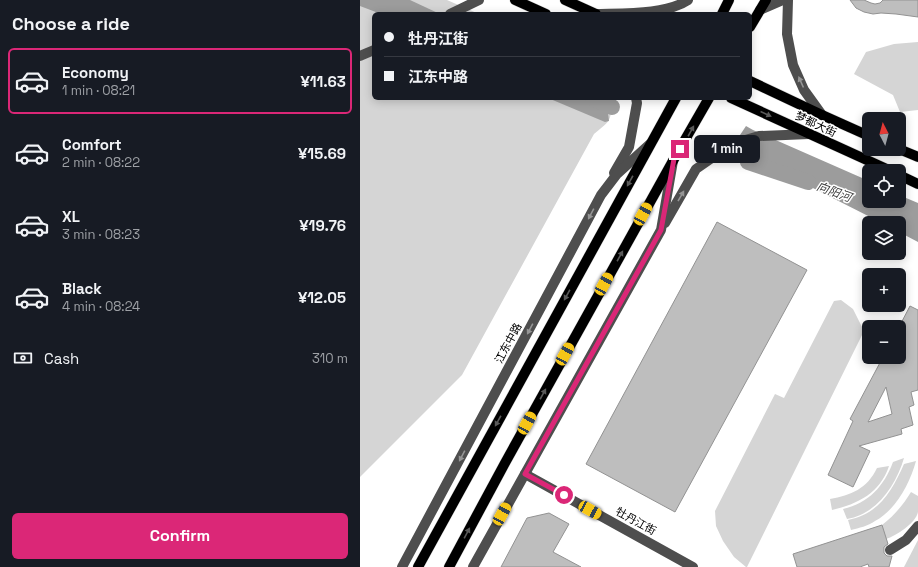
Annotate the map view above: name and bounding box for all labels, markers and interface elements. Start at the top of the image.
text: Choose a ride [12,12,130,35]
text: 牡丹江街 [408,29,468,48]
icon: car [14,63,50,99]
text: Economy [62,63,129,82]
text: 江东中路 [408,67,468,86]
text: ¥11.63 [300,72,346,91]
one-way arrow [798,77,804,88]
text: 1 min · 08:21 [62,82,135,99]
street label: 梦都大街 [793,108,839,140]
one-way arrow [761,111,772,117]
north arrow [862,112,906,156]
map controls [862,112,906,364]
one-way arrow [687,125,694,136]
icon: car [14,135,50,171]
text: Comfort [62,135,122,154]
callout: 1 min [694,135,760,163]
route end [671,140,689,158]
text: 1 min [711,140,743,157]
text: ¥15.69 [298,144,346,163]
text: 2 min · 08:22 [62,154,140,171]
button: locate [862,164,906,208]
one-way arrow [626,175,633,187]
water label: 向阳河 [814,178,856,206]
one-way arrow [677,190,684,202]
car [632,201,654,227]
icon: car [14,207,50,243]
text: XL [62,207,80,226]
one-way arrow [588,208,594,220]
text: ¥19.76 [299,216,346,235]
button: layers [862,216,906,260]
text: 3 min · 08:23 [62,226,140,243]
one-way arrow [616,250,623,262]
button: + [862,268,906,312]
car [593,271,615,297]
icon: car [14,279,50,315]
text: Black [62,279,102,298]
text: ¥12.05 [298,288,346,307]
one-way arrow [564,289,571,301]
text: 4 min · 08:24 [62,298,140,315]
street label: 江东中路 [491,320,525,366]
button: − [862,320,906,364]
one-way arrow [526,323,533,335]
car [554,341,576,367]
icon: cash [12,347,34,369]
text: Cash [44,349,79,368]
text: 310 m [312,350,348,367]
one-way arrow [540,388,546,400]
car [516,410,538,436]
one-way arrow [495,416,501,427]
one-way arrow [458,450,465,462]
route start [555,486,573,504]
car [577,499,603,521]
car [491,501,513,527]
street label: 牡丹江街 [613,504,659,538]
button: Confirm [12,513,348,559]
one-way arrow [464,527,471,538]

